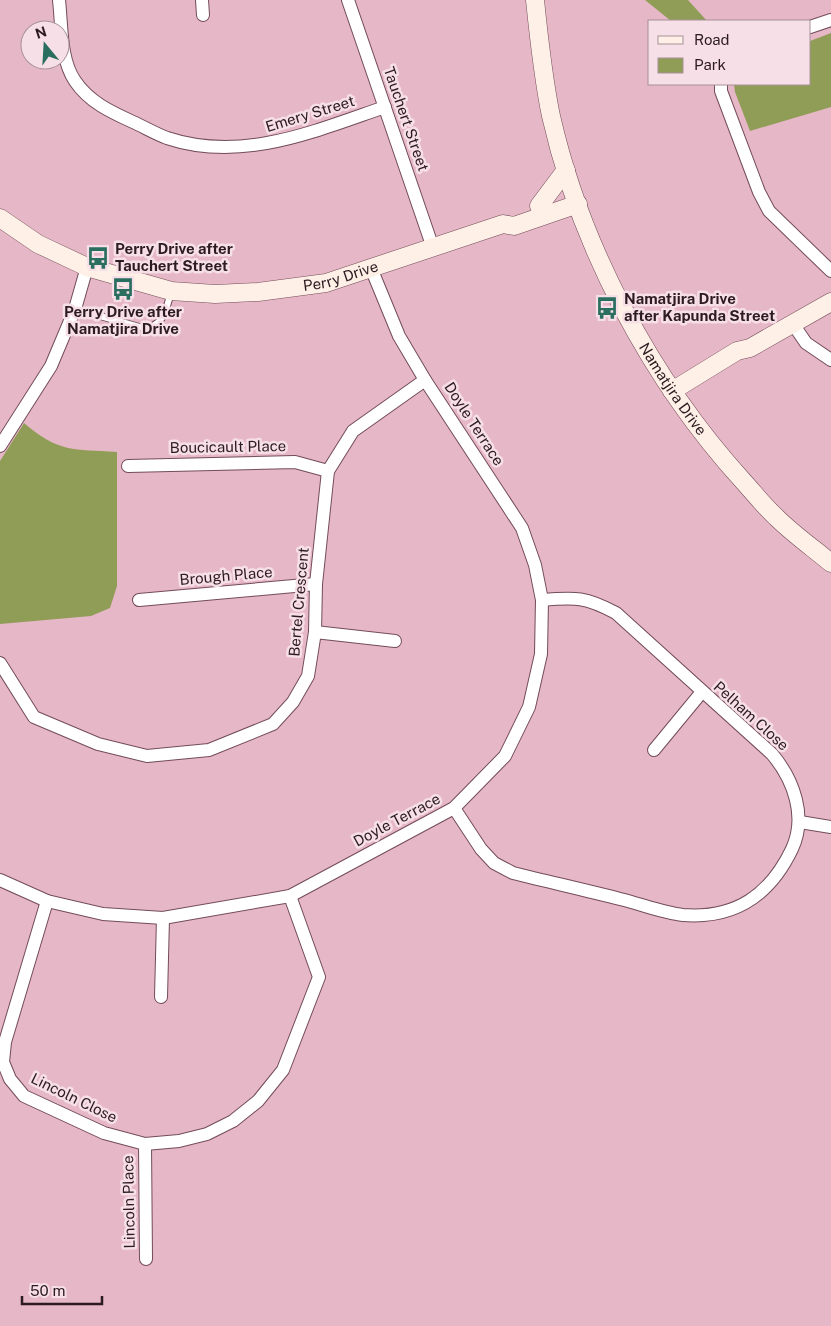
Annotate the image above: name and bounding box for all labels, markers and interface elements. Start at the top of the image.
north arrow [20,20,70,70]
legend [648,20,811,85]
text: N [33,23,49,42]
text: Road [694,31,730,48]
text: Park [694,56,726,73]
street label: Tauchert Street [381,64,432,173]
street label: Emery Street [263,92,357,135]
place label: Perry Drive after Tauchert Street [115,240,233,274]
bus stop icon: Perry Drive after Tauchert Street [85,245,111,271]
street label: Perry Drive [302,257,380,294]
bus stop icon: Perry Drive after Namatjira Drive [110,276,136,302]
place label: Namatjira Drive after Kapunda Street [624,290,775,324]
bus stop icon: Namatjira Drive after Kapunda Street [594,295,620,321]
place label: Perry Drive after Namatjira Drive [64,303,182,337]
street label: Namatjira Drive [636,340,710,438]
street label: Doyle Terrace [441,379,508,469]
street label: Boucicault Place [170,437,286,456]
street label: Bertel Crescent [285,547,312,657]
street label: Brough Place [179,563,273,588]
street label: Pelham Close [710,678,792,754]
street label: Doyle Terrace [351,790,443,850]
street label: Lincoln Close [28,1069,120,1126]
street label: Lincoln Place [119,1155,138,1249]
scale bar [22,1274,102,1306]
text: 50 m [30,1282,65,1299]

